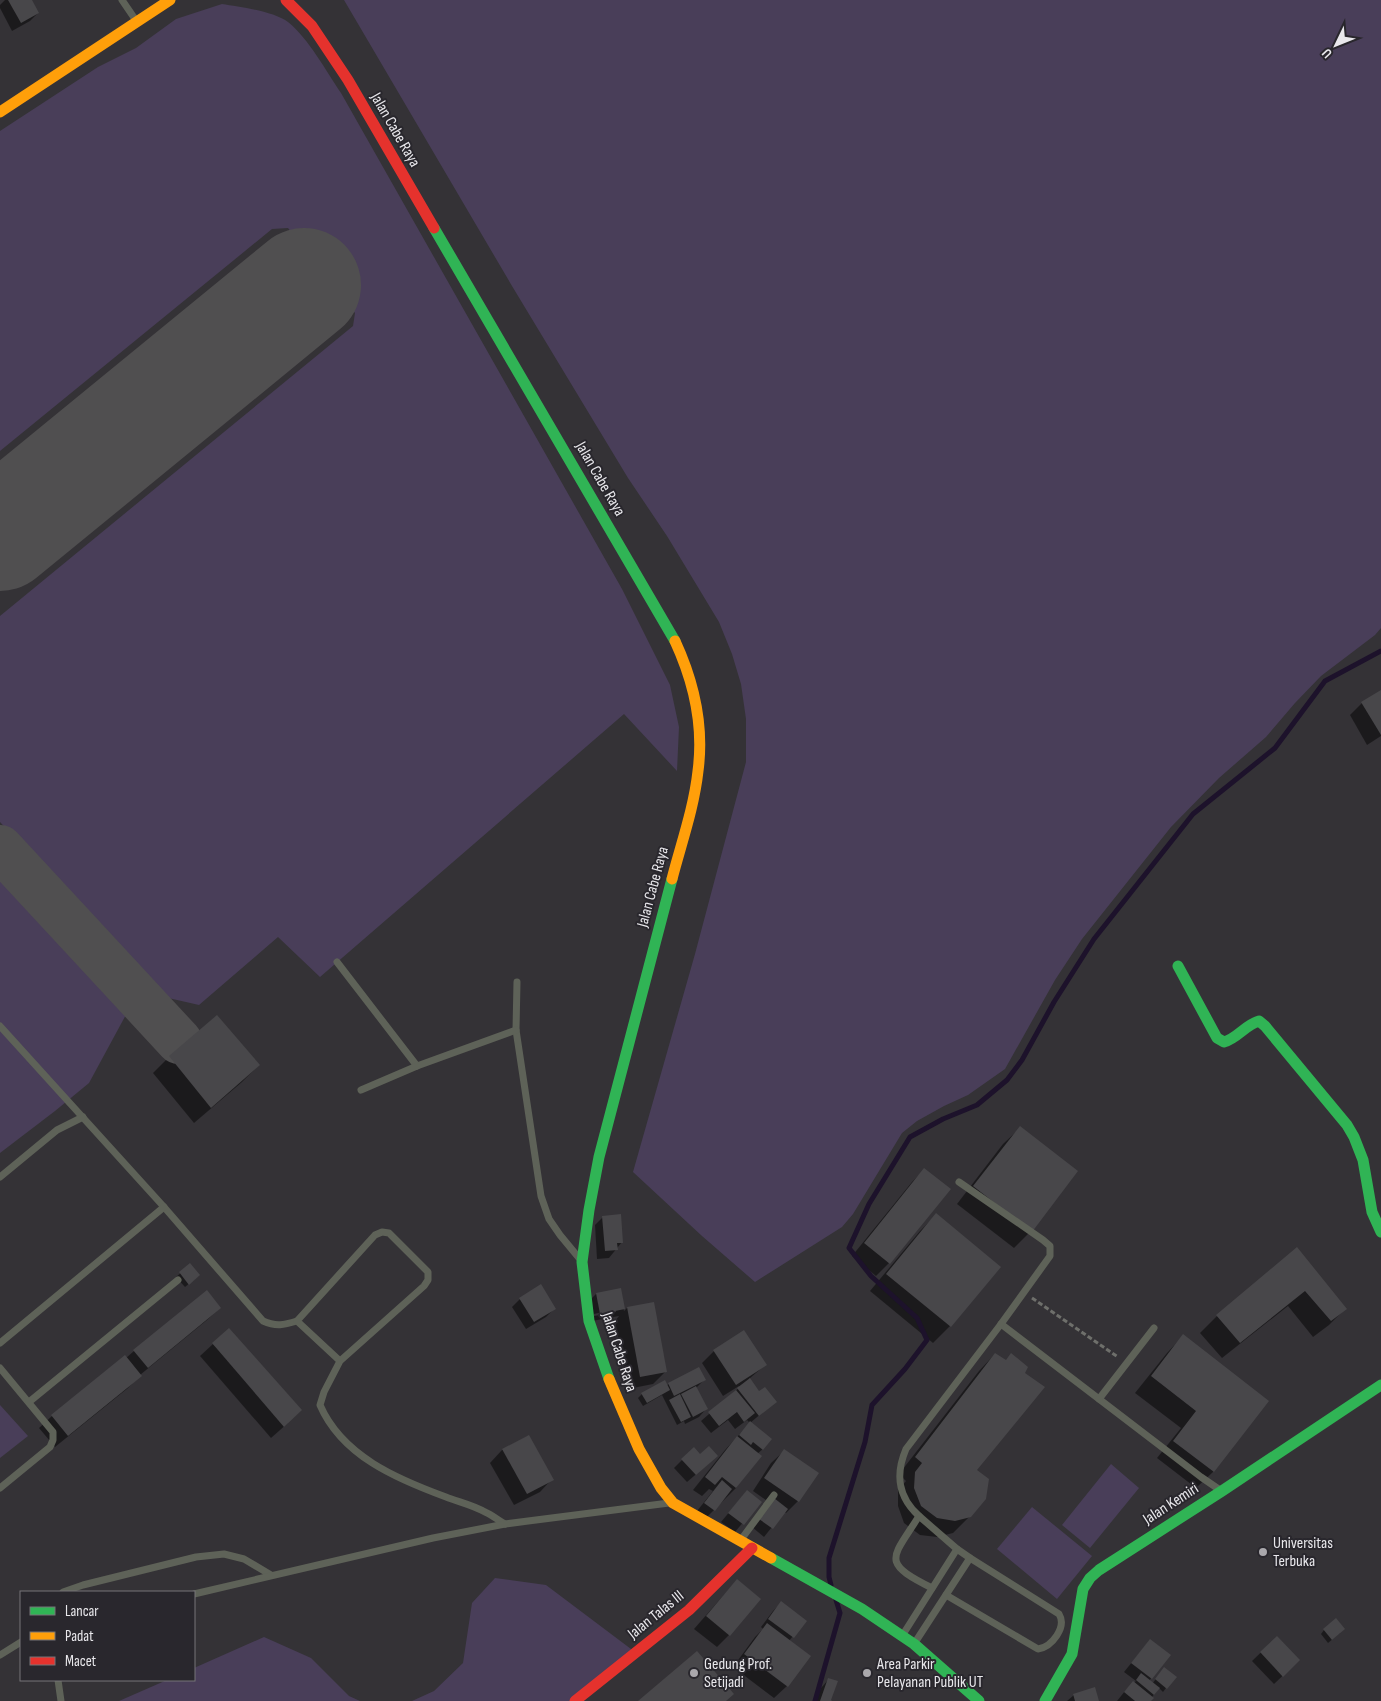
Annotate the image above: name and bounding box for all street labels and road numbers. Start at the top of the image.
street label: Jalan Cabe Raya [366,89,424,171]
street label: Jalan Cabe Raya [571,438,629,520]
street label: Jalan Cabe Raya [633,845,673,930]
street label: Jalan Cabe Raya [597,1309,641,1394]
street label: Jalan Kemiri [1139,1479,1202,1529]
street label: Jalan Talas III [623,1587,688,1644]

